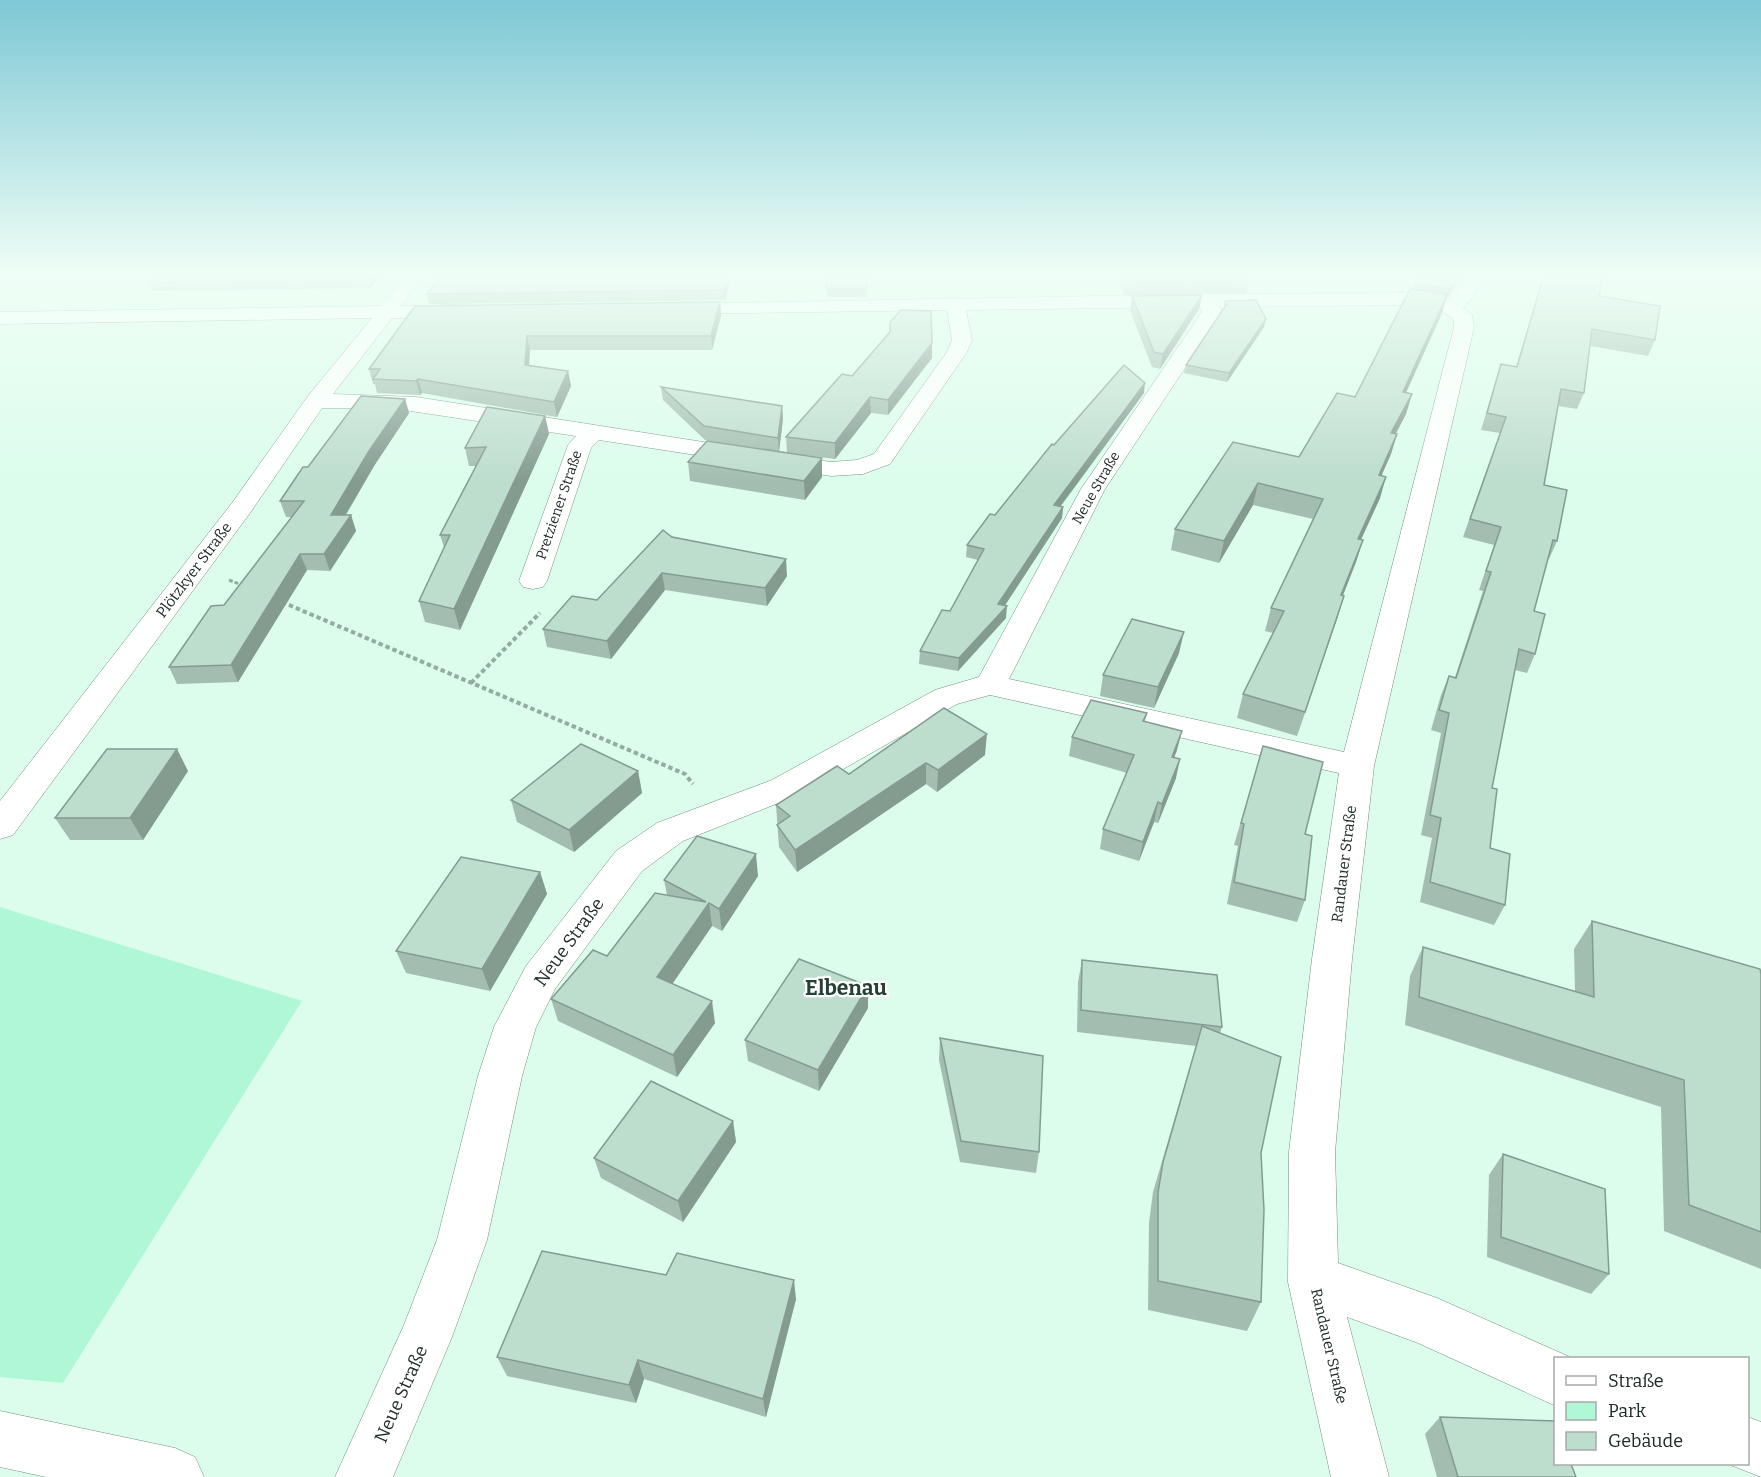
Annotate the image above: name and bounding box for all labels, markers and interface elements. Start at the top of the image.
street label: Pretziener Straße [532,448,586,562]
street label: Neue Straße [1068,449,1124,527]
street label: Plötzkyer Straße [152,519,236,621]
street label: Randauer Straße [1328,804,1360,924]
street label: Neue Straße [530,893,608,991]
district label: Elbenau [805,975,887,1001]
street label: Randauer Straße [1307,1287,1351,1405]
street label: Neue Straße [370,1342,432,1446]
legend [1554,1357,1749,1465]
text: Straße [1608,1370,1664,1392]
text: Park [1608,1400,1647,1422]
text: Gebäude [1608,1430,1683,1452]

